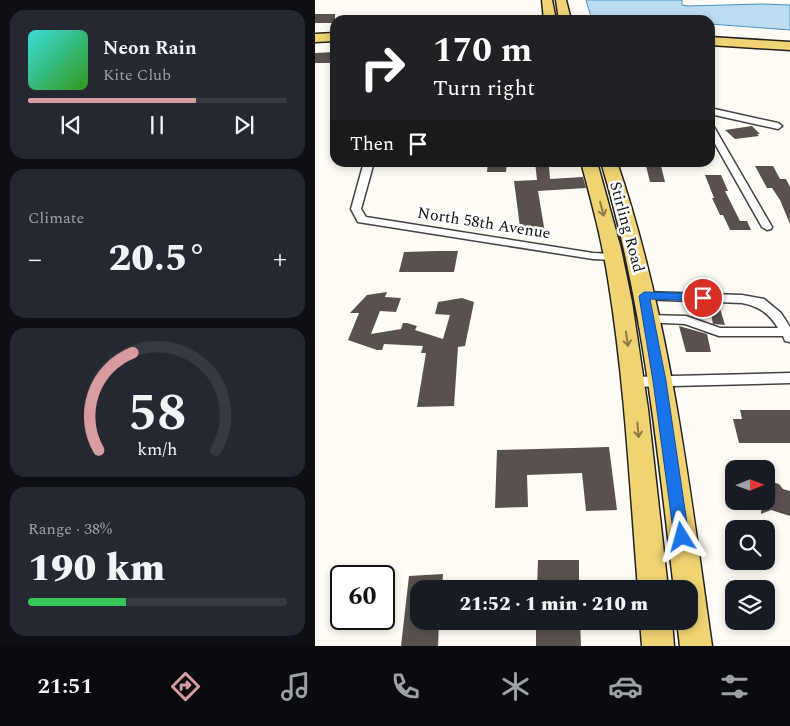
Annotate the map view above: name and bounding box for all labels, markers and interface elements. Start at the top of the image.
text: 170 m [433,24,532,77]
text: Neon Rain [103,34,197,63]
icon: right [350,35,415,100]
text: Kite Club [103,63,171,87]
text: Turn right [433,72,535,105]
icon: previous [57,111,85,139]
icon: pause [143,111,171,139]
icon: next [230,111,258,139]
text: Then [350,130,394,159]
icon: arrive [404,130,432,158]
street label: Stirling Road [603,179,651,275]
street label: North 58th Avenue [416,201,552,245]
one-way arrow [598,201,608,217]
text: Climate [28,206,84,230]
text: 20.5° [108,230,207,288]
text: − [28,238,42,281]
text: + [273,238,287,281]
pin [682,277,724,319]
icon: arrive [689,284,717,312]
one-way arrow [622,330,632,346]
text: 58 [128,374,187,453]
one-way arrow [633,422,643,438]
text: km/h [137,436,178,463]
north arrow [725,460,775,510]
map controls [725,460,775,630]
position arrow [655,510,707,562]
text: Range · 38% [28,517,112,541]
button: search [725,520,775,570]
text: 190 km [28,540,165,598]
speed limit sign: 60 [330,565,395,630]
button: layers [725,580,775,630]
text: 21:52 · 1 min · 210 m [460,590,648,619]
icon: directions [168,669,203,704]
icon: music [278,669,313,704]
icon: phone [388,669,423,704]
icon: climate [498,669,533,704]
icon: car [608,669,643,704]
icon: filters [717,669,752,704]
text: 21:51 [37,670,93,703]

